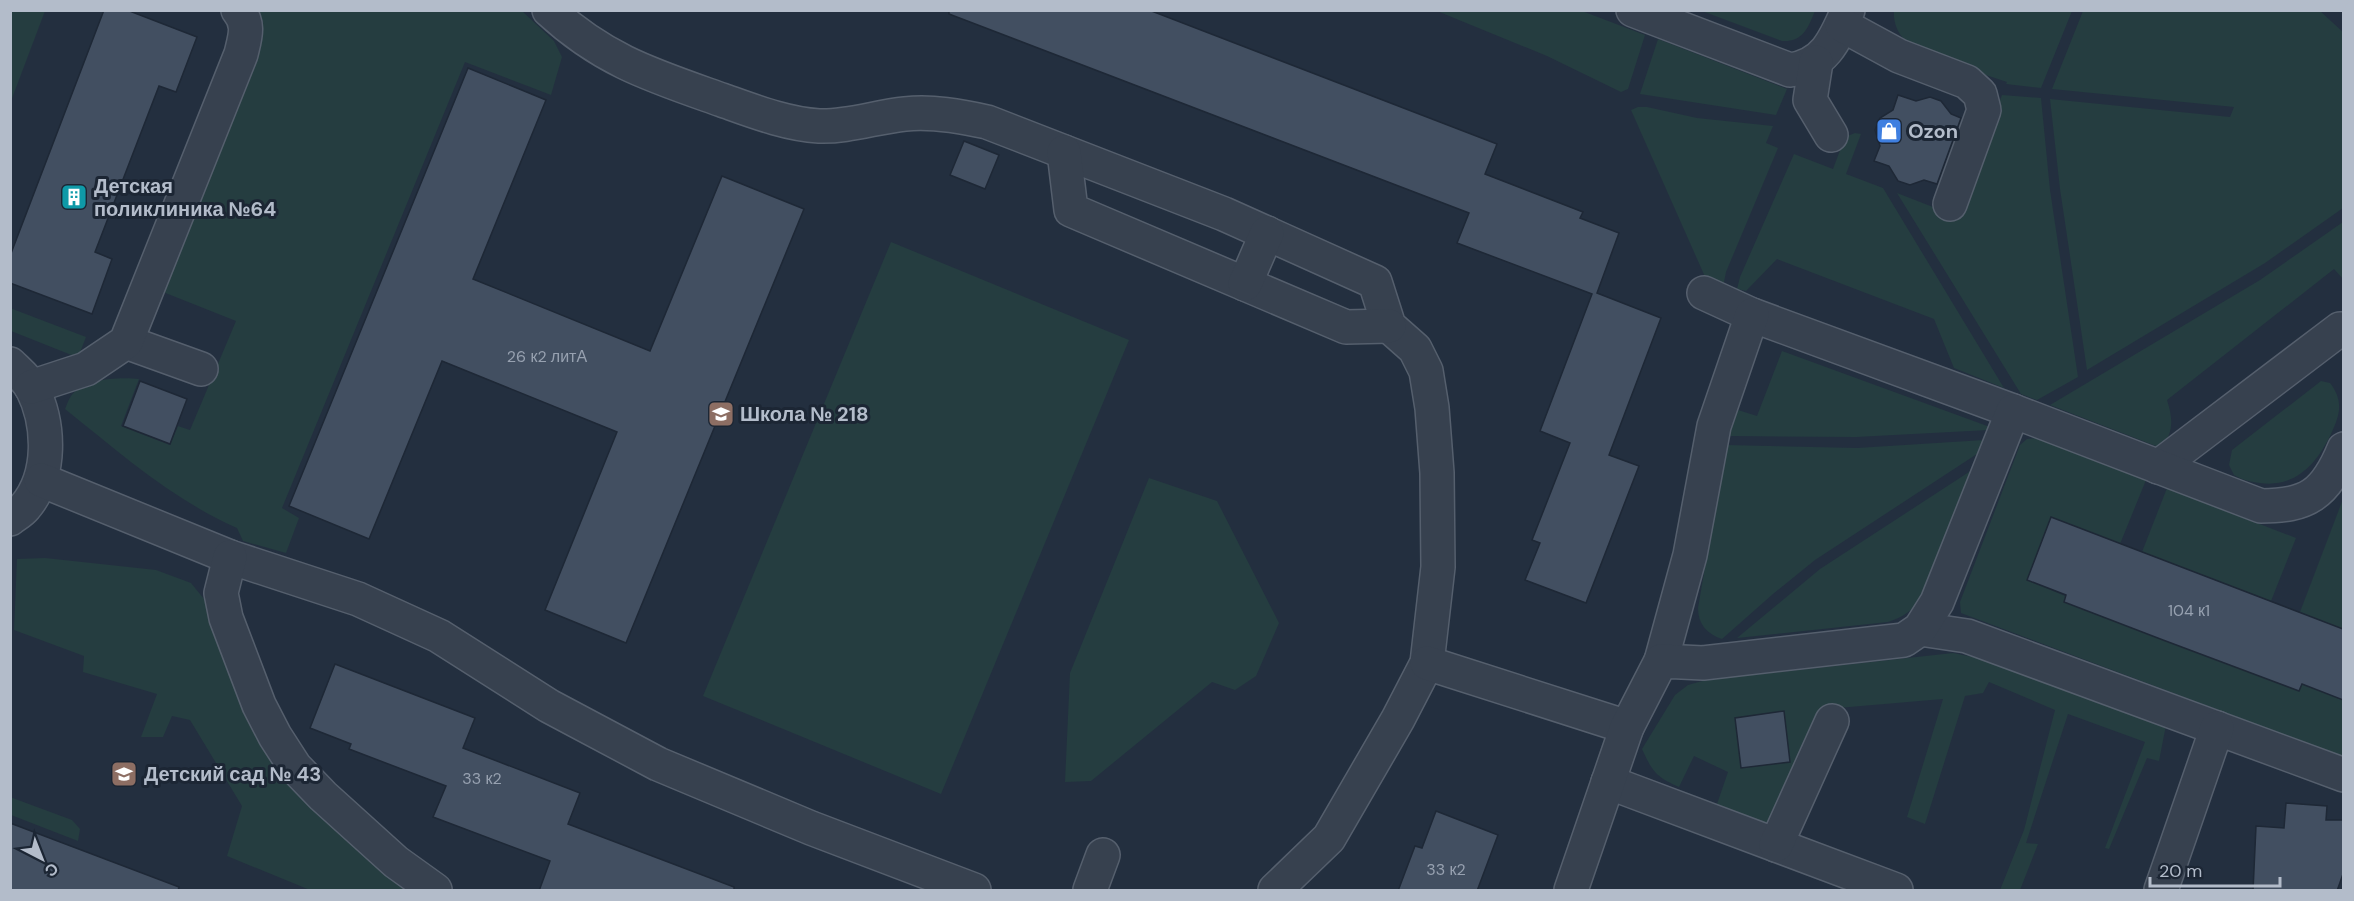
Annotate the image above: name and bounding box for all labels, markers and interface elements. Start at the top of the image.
shop icon: Ozon [1874,116,1904,146]
place label: Ozon [1908,118,1958,144]
place label: Детская поликлиника №64 [94,173,276,222]
building icon: Детская поликлиника №64 [59,182,89,212]
house number: 26 к2 литА [507,346,587,367]
school or university icon: Школа № 218 [706,399,736,429]
place label: Школа № 218 [740,401,869,427]
house number: 104 к1 [2168,600,2210,621]
school or university icon: Детский сад № 43 [109,759,139,789]
place label: Детский сад № 43 [144,761,321,787]
house number: 33 к2 [462,768,502,789]
north arrow [12,829,72,889]
scale bar [2150,850,2280,888]
text: С [40,858,63,882]
house number: 33 к2 [1426,859,1466,880]
text: 20 m [2159,859,2202,883]

